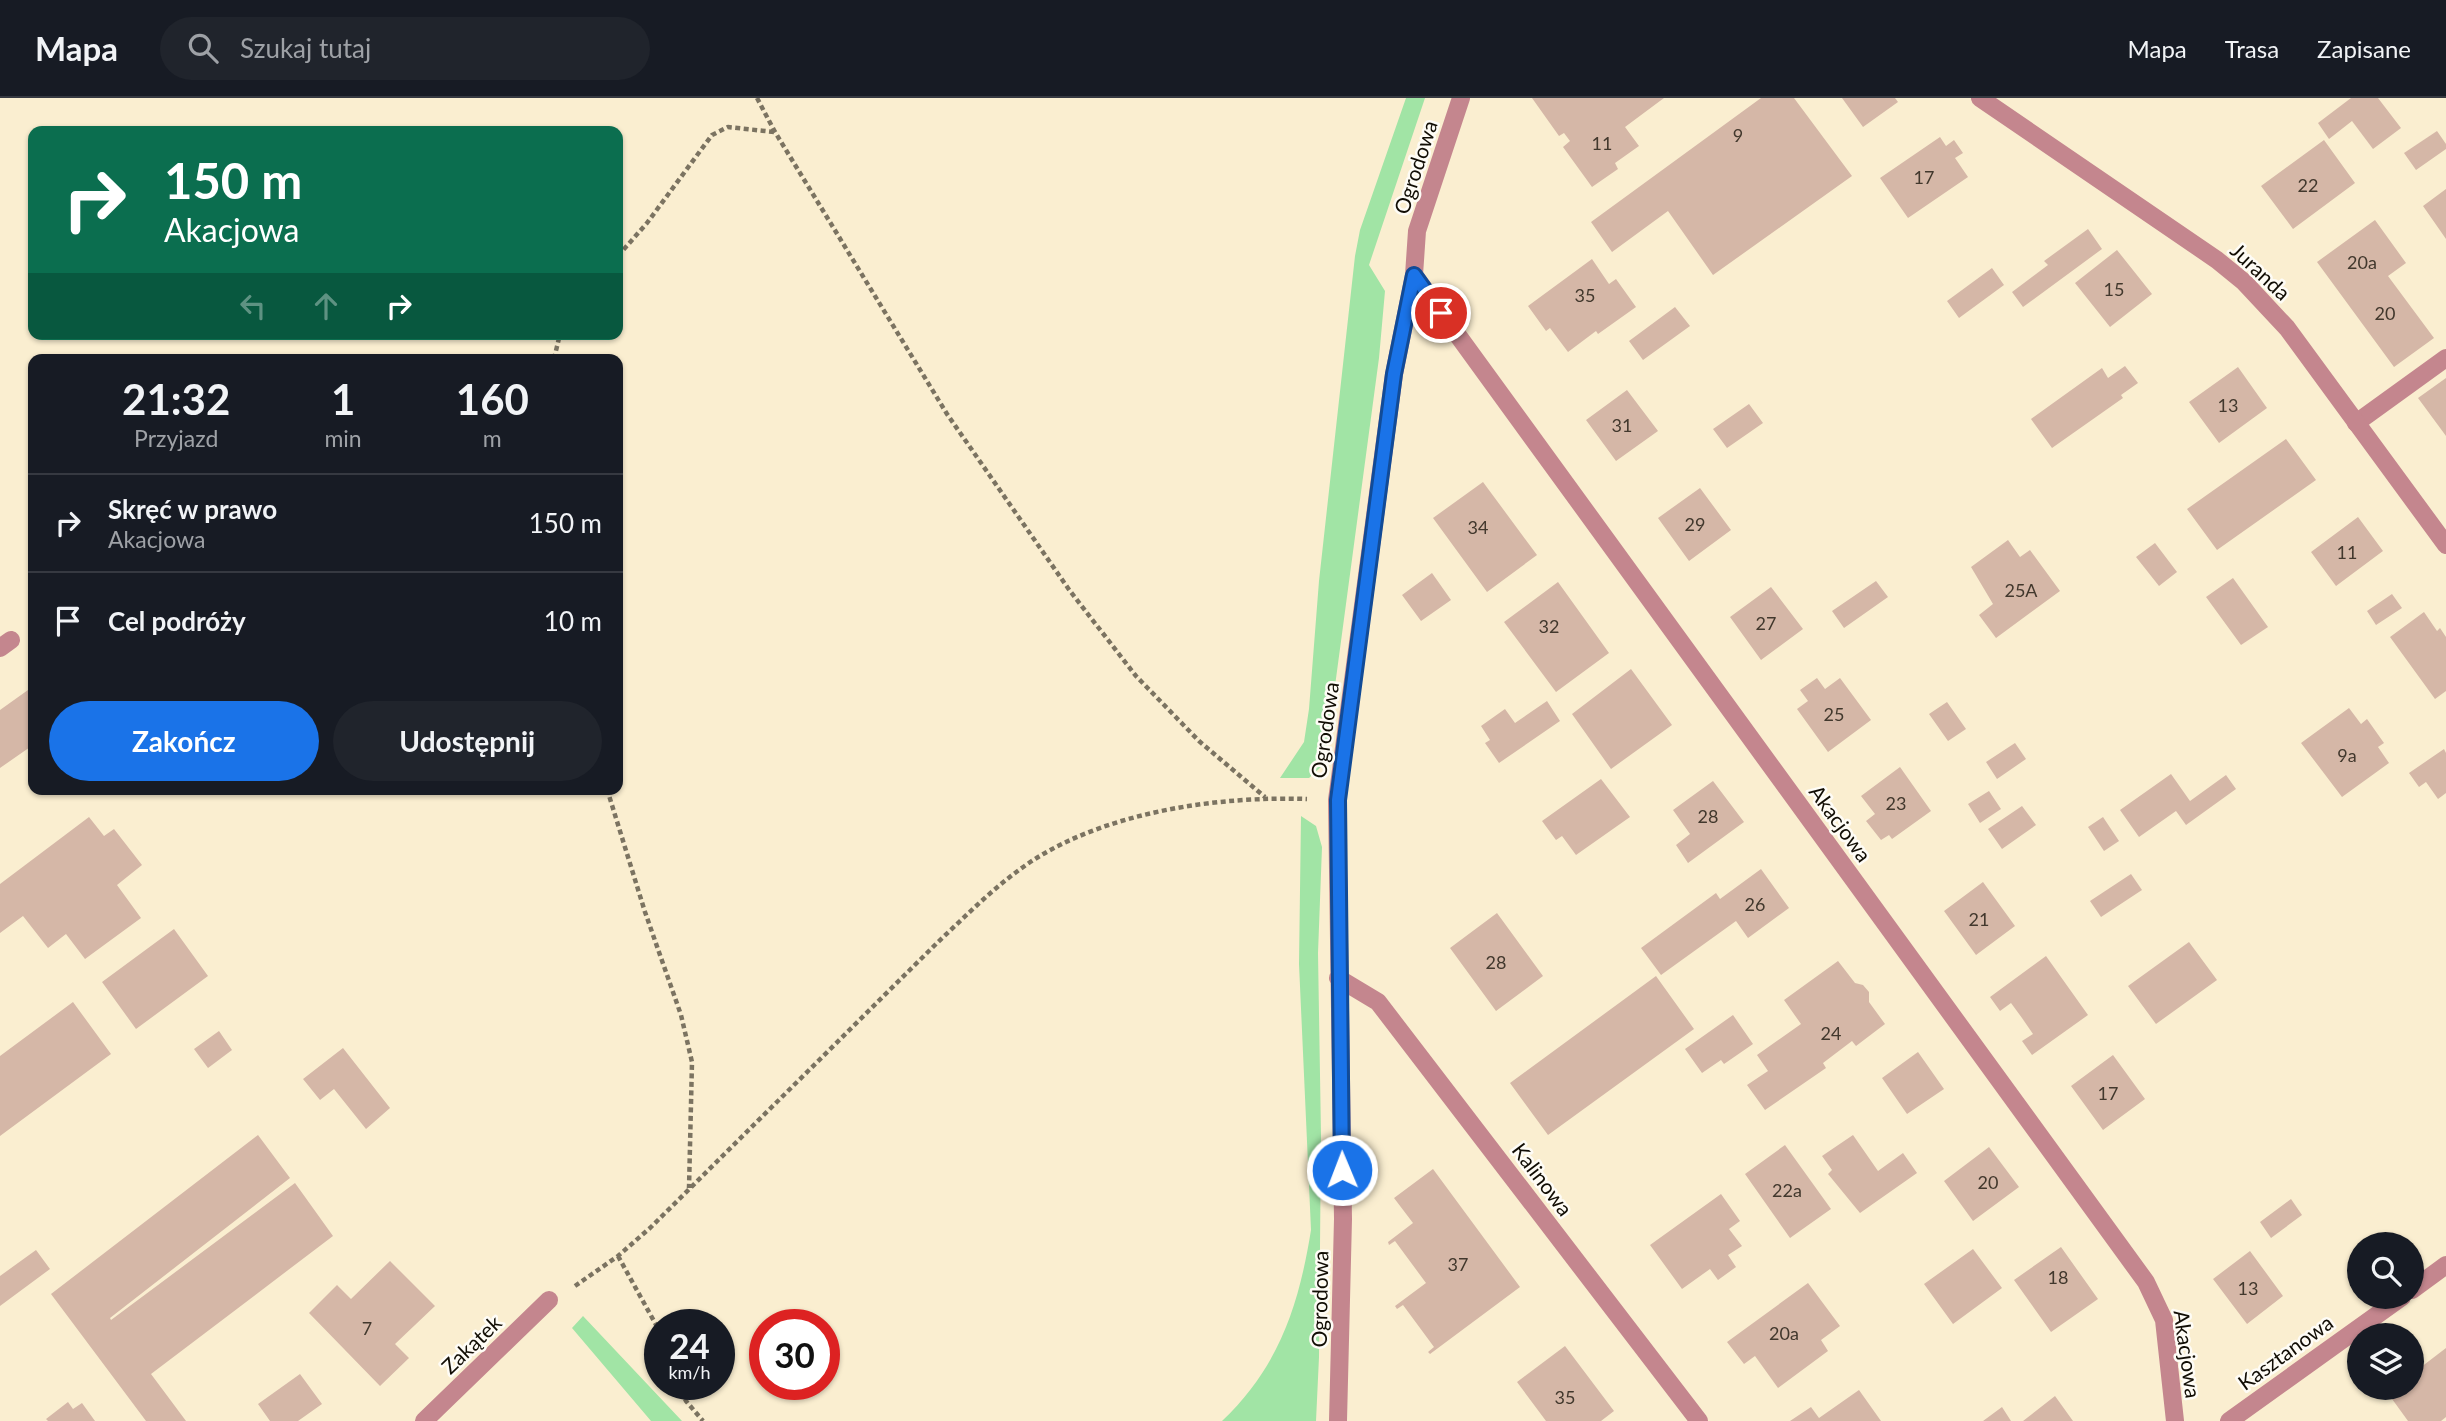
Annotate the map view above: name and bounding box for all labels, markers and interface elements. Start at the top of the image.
search box [160,17,650,80]
text: Mapa [35,28,118,68]
icon: search [184,29,222,67]
text: Szukaj tutaj [240,32,371,64]
text: Mapa [2128,34,2187,63]
text: Trasa [2225,34,2279,63]
text: Zapisane [2317,34,2411,63]
street label: Ogrodowa [1388,117,1442,217]
house number: 9 [1733,124,1743,146]
house number: 11 [1592,132,1612,154]
text: 150 m [164,151,302,209]
icon: right [49,154,140,245]
house number: 17 [1914,166,1934,188]
house number: 22 [2298,174,2318,196]
text: Akacjowa [164,210,299,249]
street label: Juranda [2226,237,2296,305]
house number: 20a [2347,251,2377,273]
house number: 15 [2104,278,2124,300]
pin [1411,283,1471,343]
house number: 35 [1575,284,1595,306]
icon: left [234,287,272,325]
icon: ahead [307,287,345,325]
icon: right [380,287,418,325]
icon: arrive [1422,294,1460,332]
house number: 20 [2375,302,2395,324]
text: 21:32 [122,374,230,424]
text: 1 [331,374,355,424]
text: 160 [456,374,529,424]
house number: 13 [2218,394,2238,416]
house number: 31 [1612,414,1632,436]
text: Przyjazd [134,424,218,452]
text: min [324,424,362,452]
text: m [483,424,502,452]
text: Skręć w prawo [108,493,277,525]
icon: right [49,504,87,542]
text: 150 m [529,507,602,539]
house number: 29 [1685,513,1705,535]
house number: 34 [1468,516,1488,538]
text: Akacjowa [108,525,205,553]
house number: 11 [2337,541,2357,563]
house number: 25A [2004,579,2038,601]
icon: arrive [49,602,87,640]
text: Cel podróży [108,605,246,637]
text: 10 m [544,605,602,637]
house number: 27 [1756,612,1776,634]
house number: 32 [1539,615,1559,637]
street label: Ogrodowa [1305,680,1343,780]
button: Zakończ [49,701,319,781]
button: Udostępnij [333,701,602,781]
house number: 25 [1824,703,1844,725]
house number: 9a [2337,744,2357,766]
street label: Akacjowa [1805,780,1877,866]
house number: 23 [1886,792,1906,814]
house number: 28 [1698,805,1718,827]
house number: 26 [1745,893,1765,915]
house number: 21 [1969,908,1989,930]
house number: 28 [1486,951,1506,973]
house number: 24 [1821,1022,1841,1044]
house number: 17 [2098,1082,2118,1104]
position arrow [1305,1133,1379,1207]
street label: Kalinowa [1508,1138,1578,1220]
house number: 20 [1978,1171,1998,1193]
house number: 22a [1772,1179,1802,1201]
map controls [2347,1232,2424,1400]
button: search [2347,1232,2424,1309]
street label: Ogrodowa [1306,1250,1332,1348]
house number: 37 [1448,1253,1468,1275]
house number: 18 [2048,1266,2068,1288]
house number: 13 [2238,1277,2258,1299]
street label: Akacjowa [2169,1308,2207,1400]
street label: Zakątek [436,1309,506,1378]
speed limit sign: 30 [749,1309,840,1400]
street label: Kasztanowa [2233,1309,2337,1395]
house number: 7 [362,1317,372,1339]
house number: 20a [1769,1322,1799,1344]
button: layers [2347,1323,2424,1400]
text: 24 [669,1324,710,1366]
text: km/h [668,1361,711,1383]
house number: 35 [1555,1386,1575,1408]

